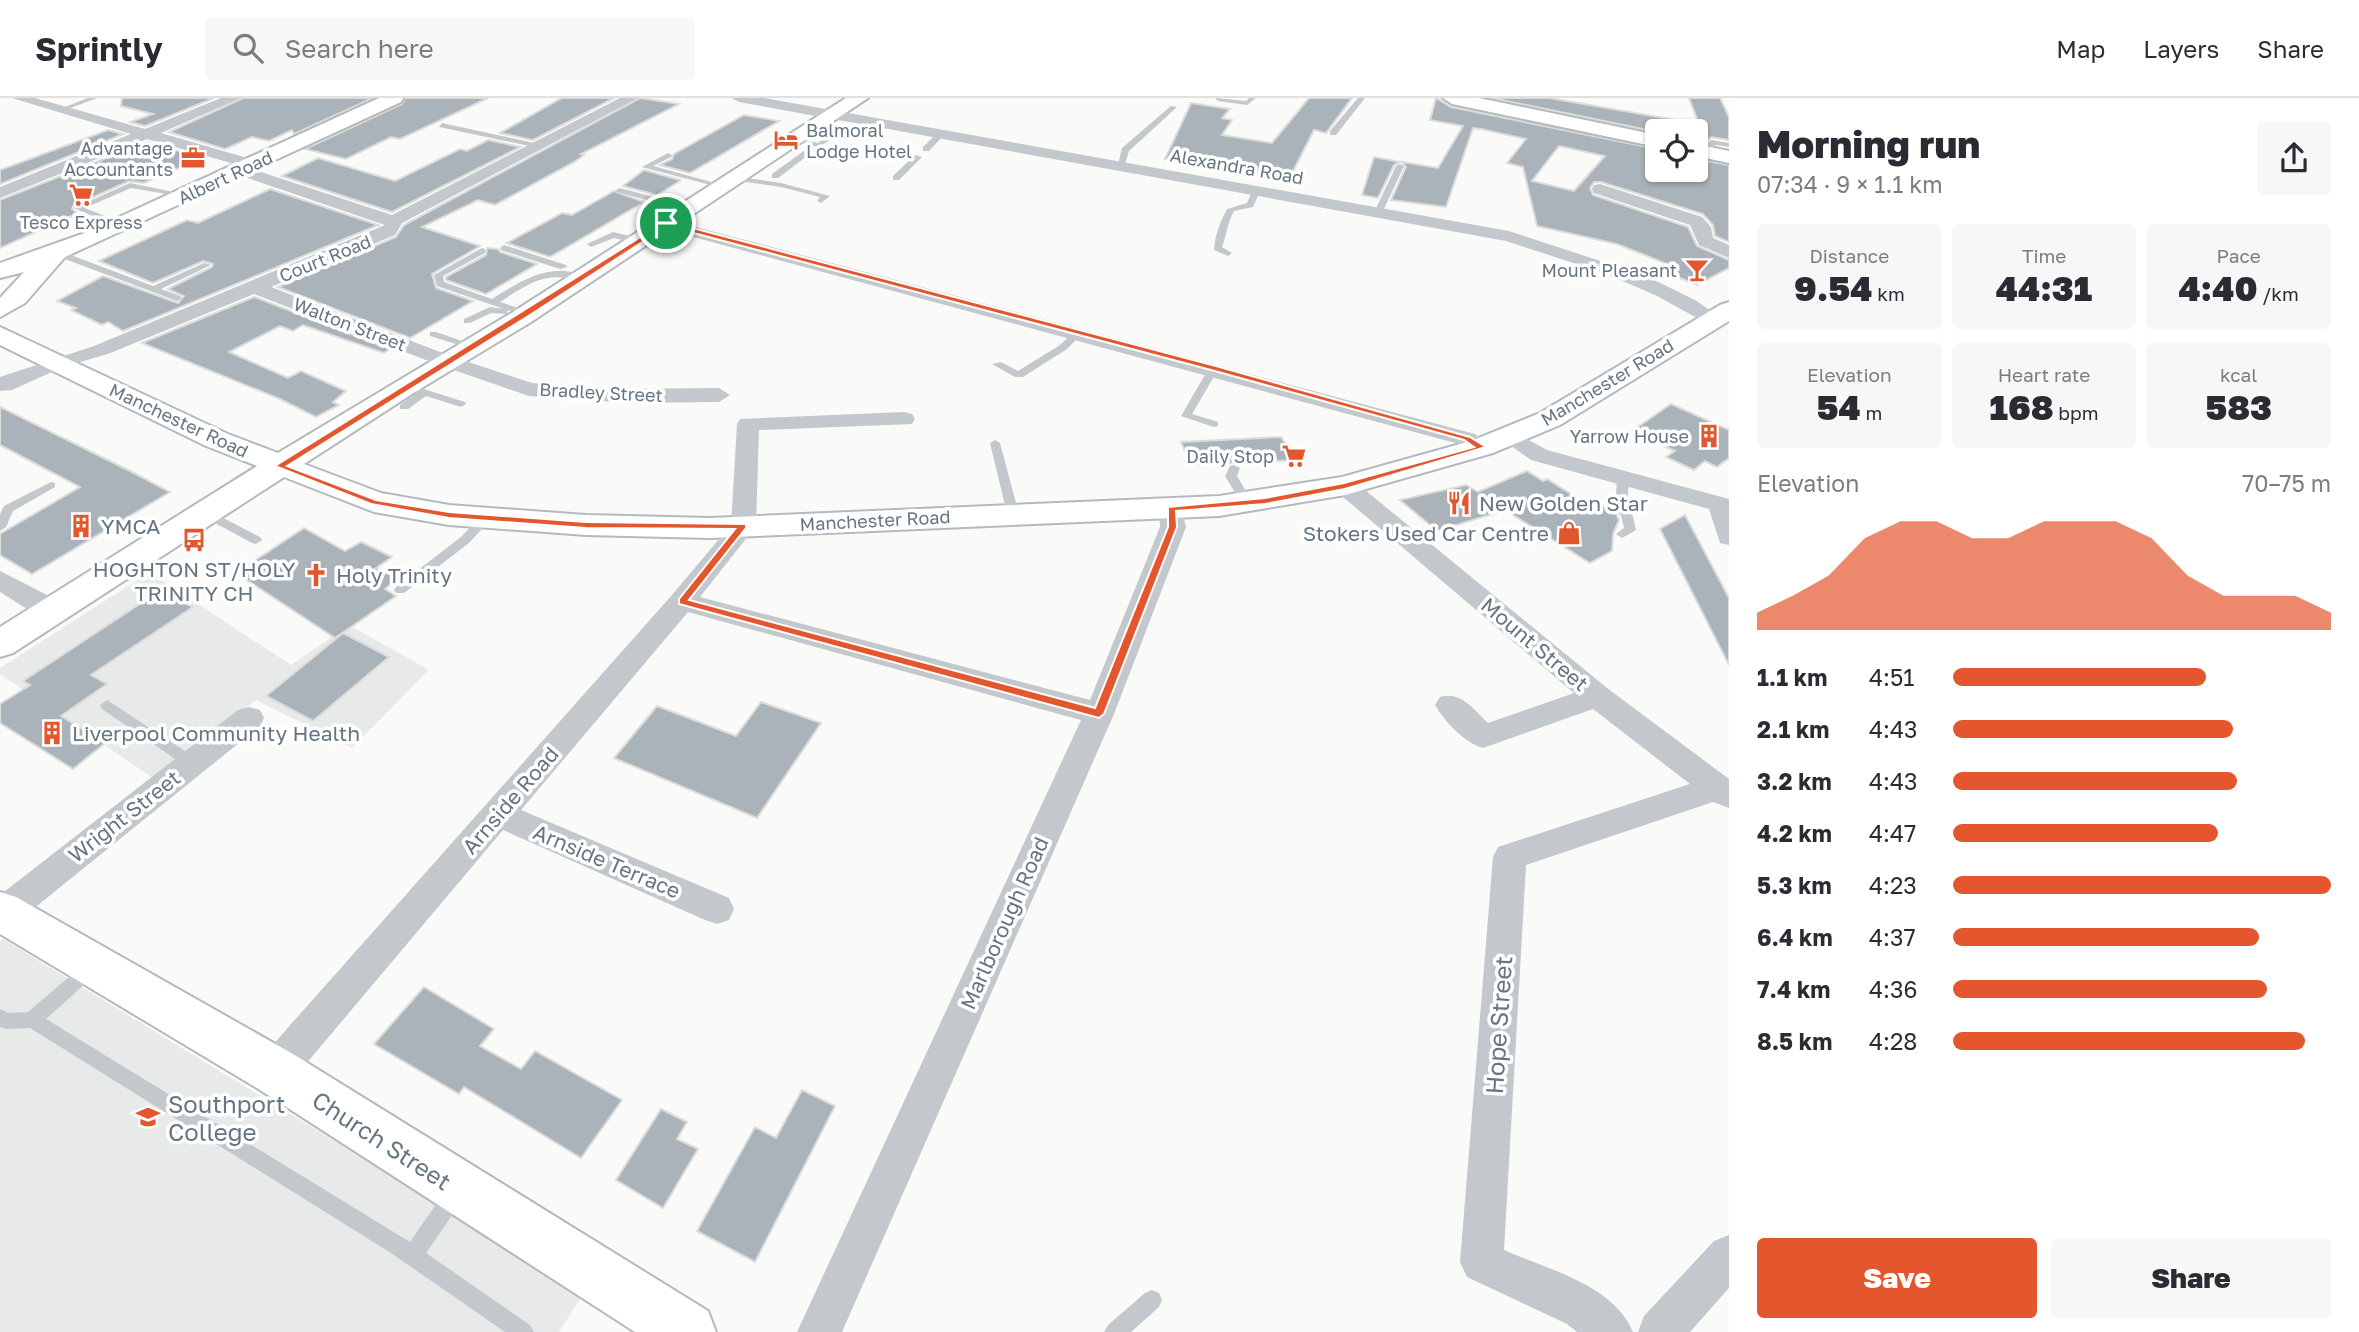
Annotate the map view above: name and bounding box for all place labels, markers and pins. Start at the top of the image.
place label: Balmoral Lodge Hotel [806,119,912,162]
hotel icon: Balmoral Lodge Hotel [772,126,800,154]
place label: Advantage Accountants [64,137,173,180]
office icon: Advantage Accountants [179,144,207,172]
supermarket icon: Tesco Express [67,181,95,209]
pin [636,193,696,253]
place label: Tesco Express [20,211,142,233]
bar icon: Mount Pleasant [1683,256,1711,284]
place label: Mount Pleasant [1541,259,1677,281]
building icon: Yarrow House [1695,422,1723,450]
place label: Yarrow House [1570,425,1689,447]
supermarket icon: Daily Stop [1280,442,1308,470]
place label: Daily Stop [1186,445,1274,467]
restaurant icon: New Golden Star [1445,489,1473,517]
place label: New Golden Star [1479,490,1648,516]
building icon: YMCA [67,512,95,540]
place label: YMCA [101,513,160,539]
shop icon: Stokers Used Car Centre [1555,519,1583,547]
place label: Stokers Used Car Centre [1303,520,1549,546]
bus stop icon: HOGHTON ST/HOLY TRINITY CH [180,526,208,554]
place label: HOGHTON ST/HOLY TRINITY CH [93,556,296,606]
church icon: Holy Trinity [302,561,330,589]
place label: Holy Trinity [336,562,452,588]
building icon: Liverpool Community Health [38,719,66,747]
place label: Liverpool Community Health [72,720,360,746]
place label: Southport College [168,1089,285,1146]
school or university icon: Southport College [134,1103,162,1131]

